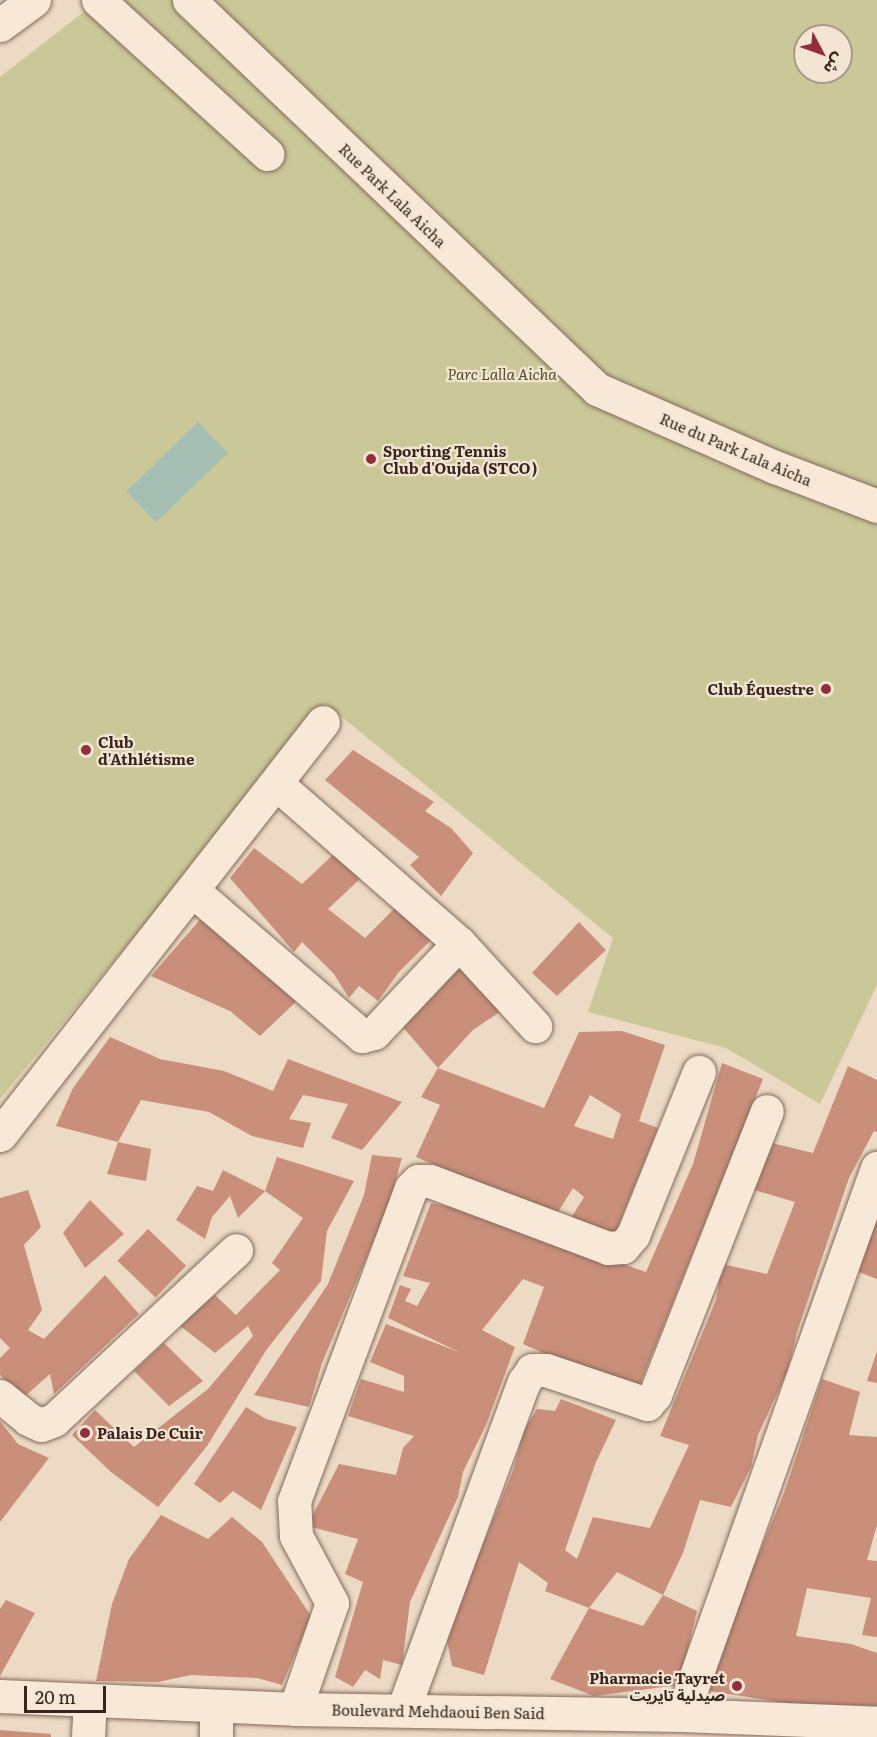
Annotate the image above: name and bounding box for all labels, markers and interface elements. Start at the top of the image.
north arrow [793,24,853,84]
text: ش [819,48,851,81]
street label: Rue Park Lala Aicha [336,139,450,251]
park label: Parc Lalla Aicha [447,365,557,383]
street label: Rue du Park Lala Aicha [657,409,815,489]
place label: Sporting Tennis Club d'Oujda (STCO) [383,441,537,476]
marker: Sporting Tennis Club d'Oujda (STCO) [364,452,378,466]
place label: Club Équestre [707,680,814,698]
marker: Club Équestre [819,682,833,696]
place label: Club d'Athlétisme [98,732,194,767]
marker: Club d'Athlétisme [79,743,93,757]
place label: Palais De Cuir [97,1424,203,1442]
marker: Palais De Cuir [78,1426,92,1440]
place label: Pharmacie Tayret صيدلية تايريت [589,1668,725,1703]
scale bar [27,1674,110,1712]
marker: Pharmacie Tayret صيدلية تايريت [730,1679,744,1693]
text: 20 m [35,1683,76,1710]
street label: Boulevard Mehdaoui Ben Said [331,1700,545,1722]

